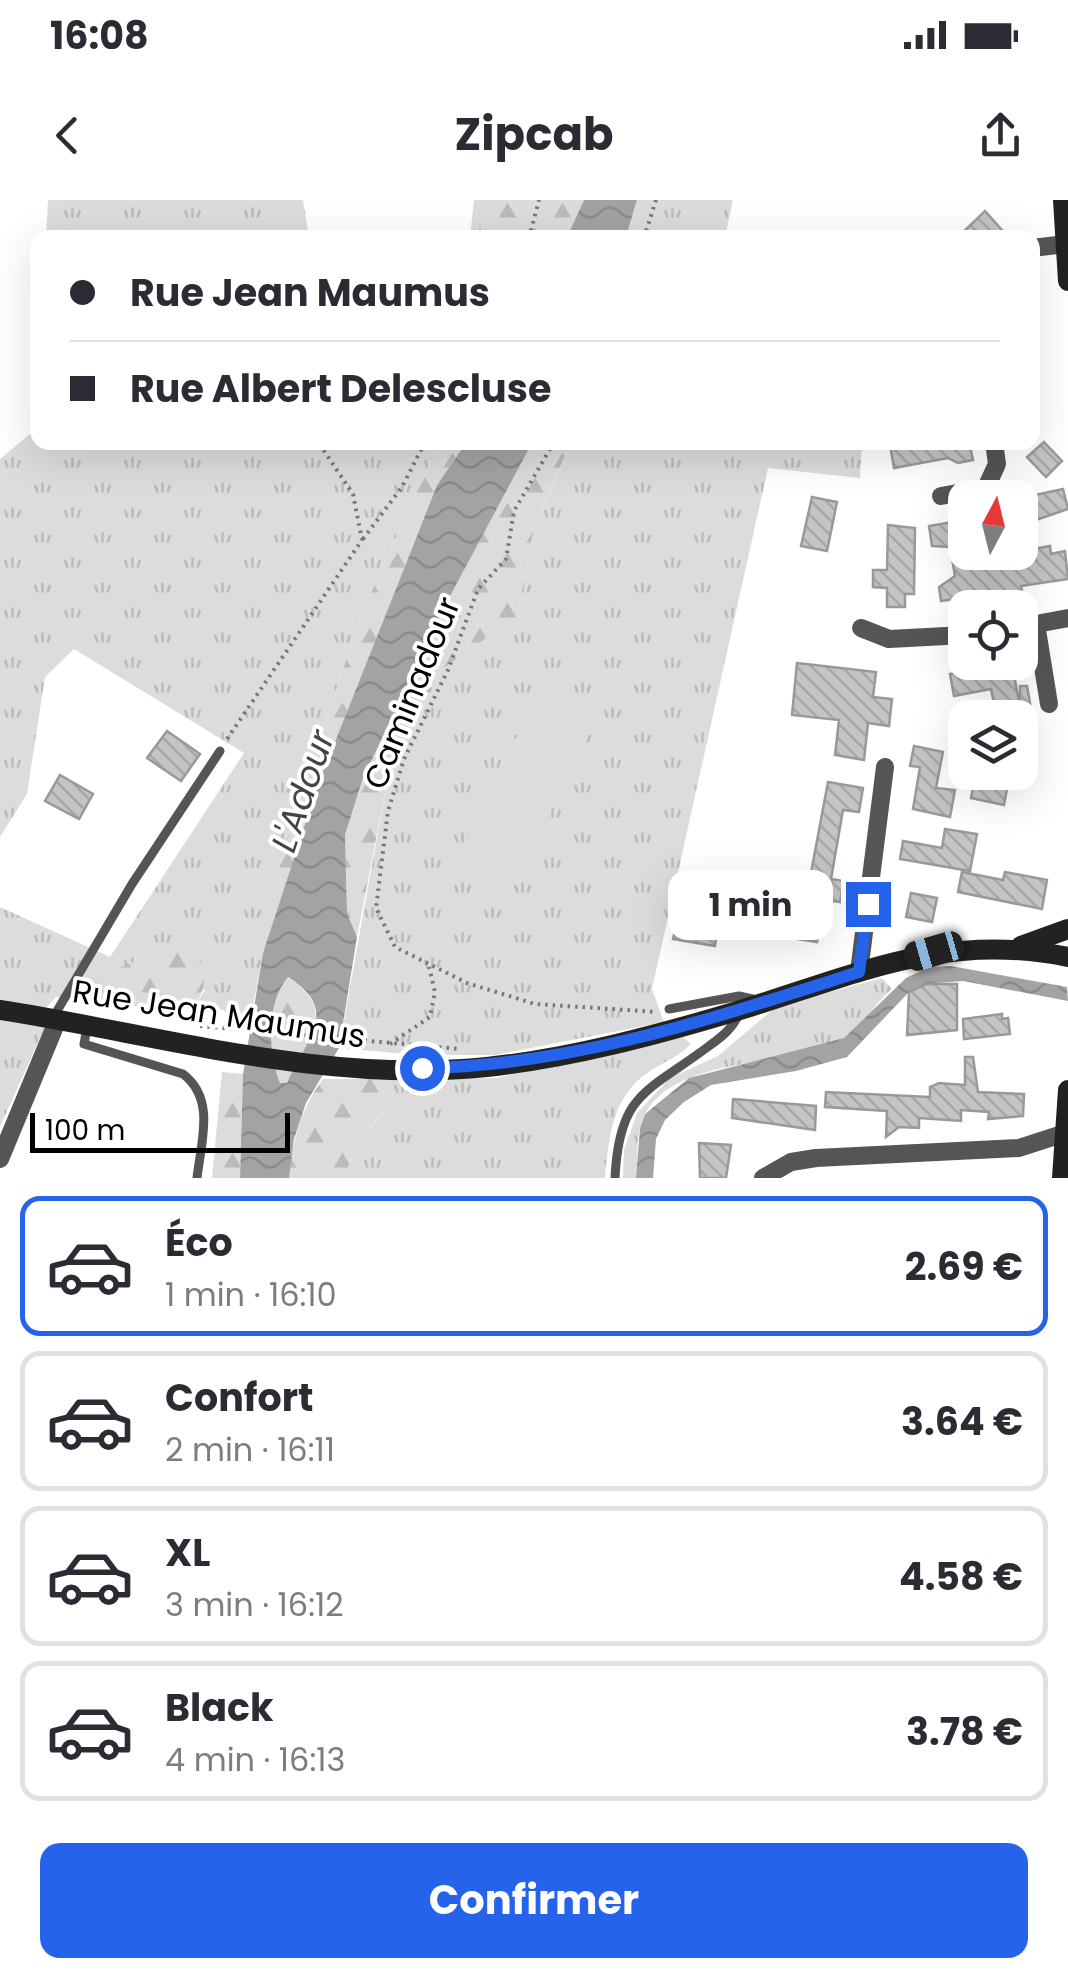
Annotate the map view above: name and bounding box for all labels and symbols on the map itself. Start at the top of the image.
north arrow [948,480,1038,570]
street label: Caminadour [353,590,471,796]
water label: L'Adour [259,723,346,858]
callout: 1 min [668,869,833,939]
route end [846,882,891,927]
car [901,928,967,974]
street label: Rue Jean Maumus [70,968,369,1059]
route start [400,1046,445,1091]
scale bar [30,1108,290,1153]

